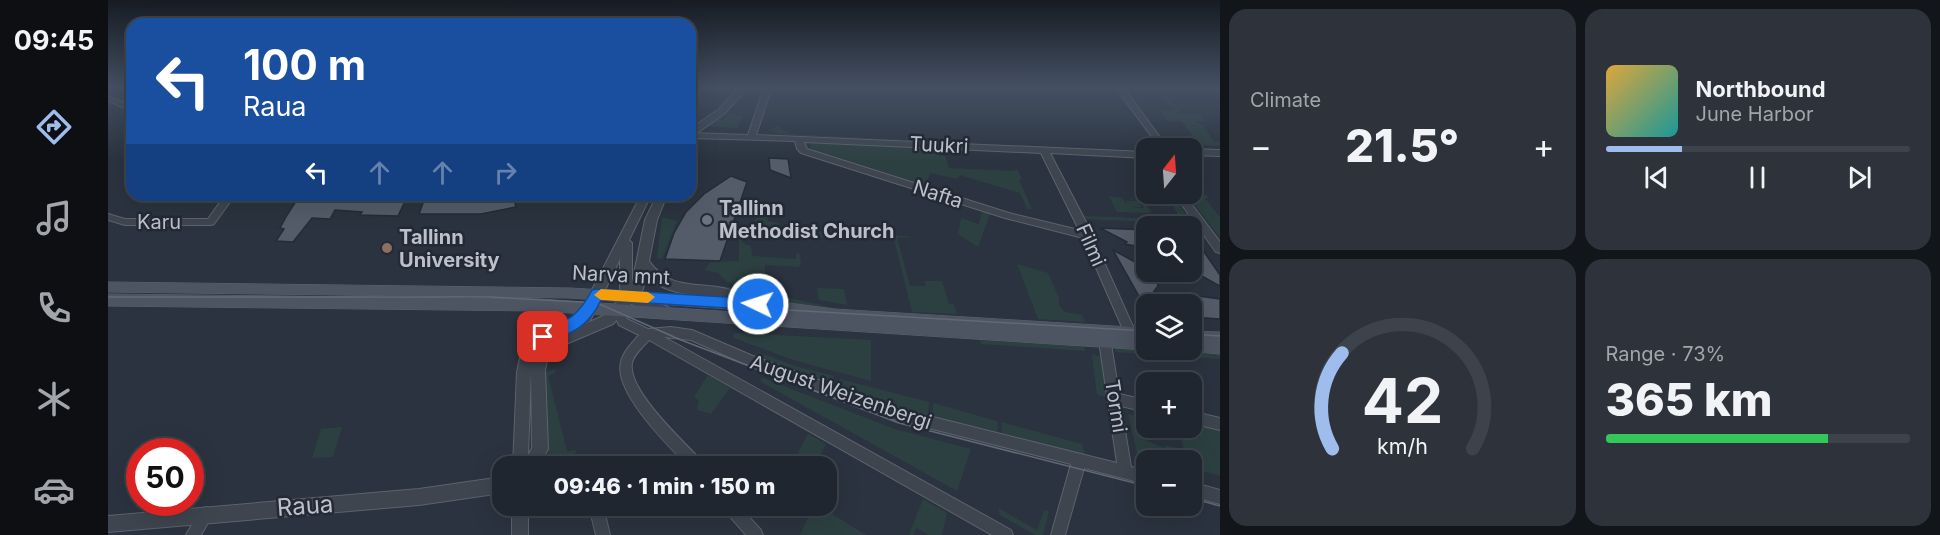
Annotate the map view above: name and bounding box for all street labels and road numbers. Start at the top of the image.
street label: Tuukri [909,131,969,159]
street label: Nafta [910,175,966,213]
street label: Karu [137,210,181,234]
street label: Filmi [1071,220,1111,270]
street label: Narva mnt [571,260,671,290]
street label: August Weizenbergi [747,350,935,434]
street label: Tormi [1100,378,1132,434]
street label: Raua [276,489,334,522]

